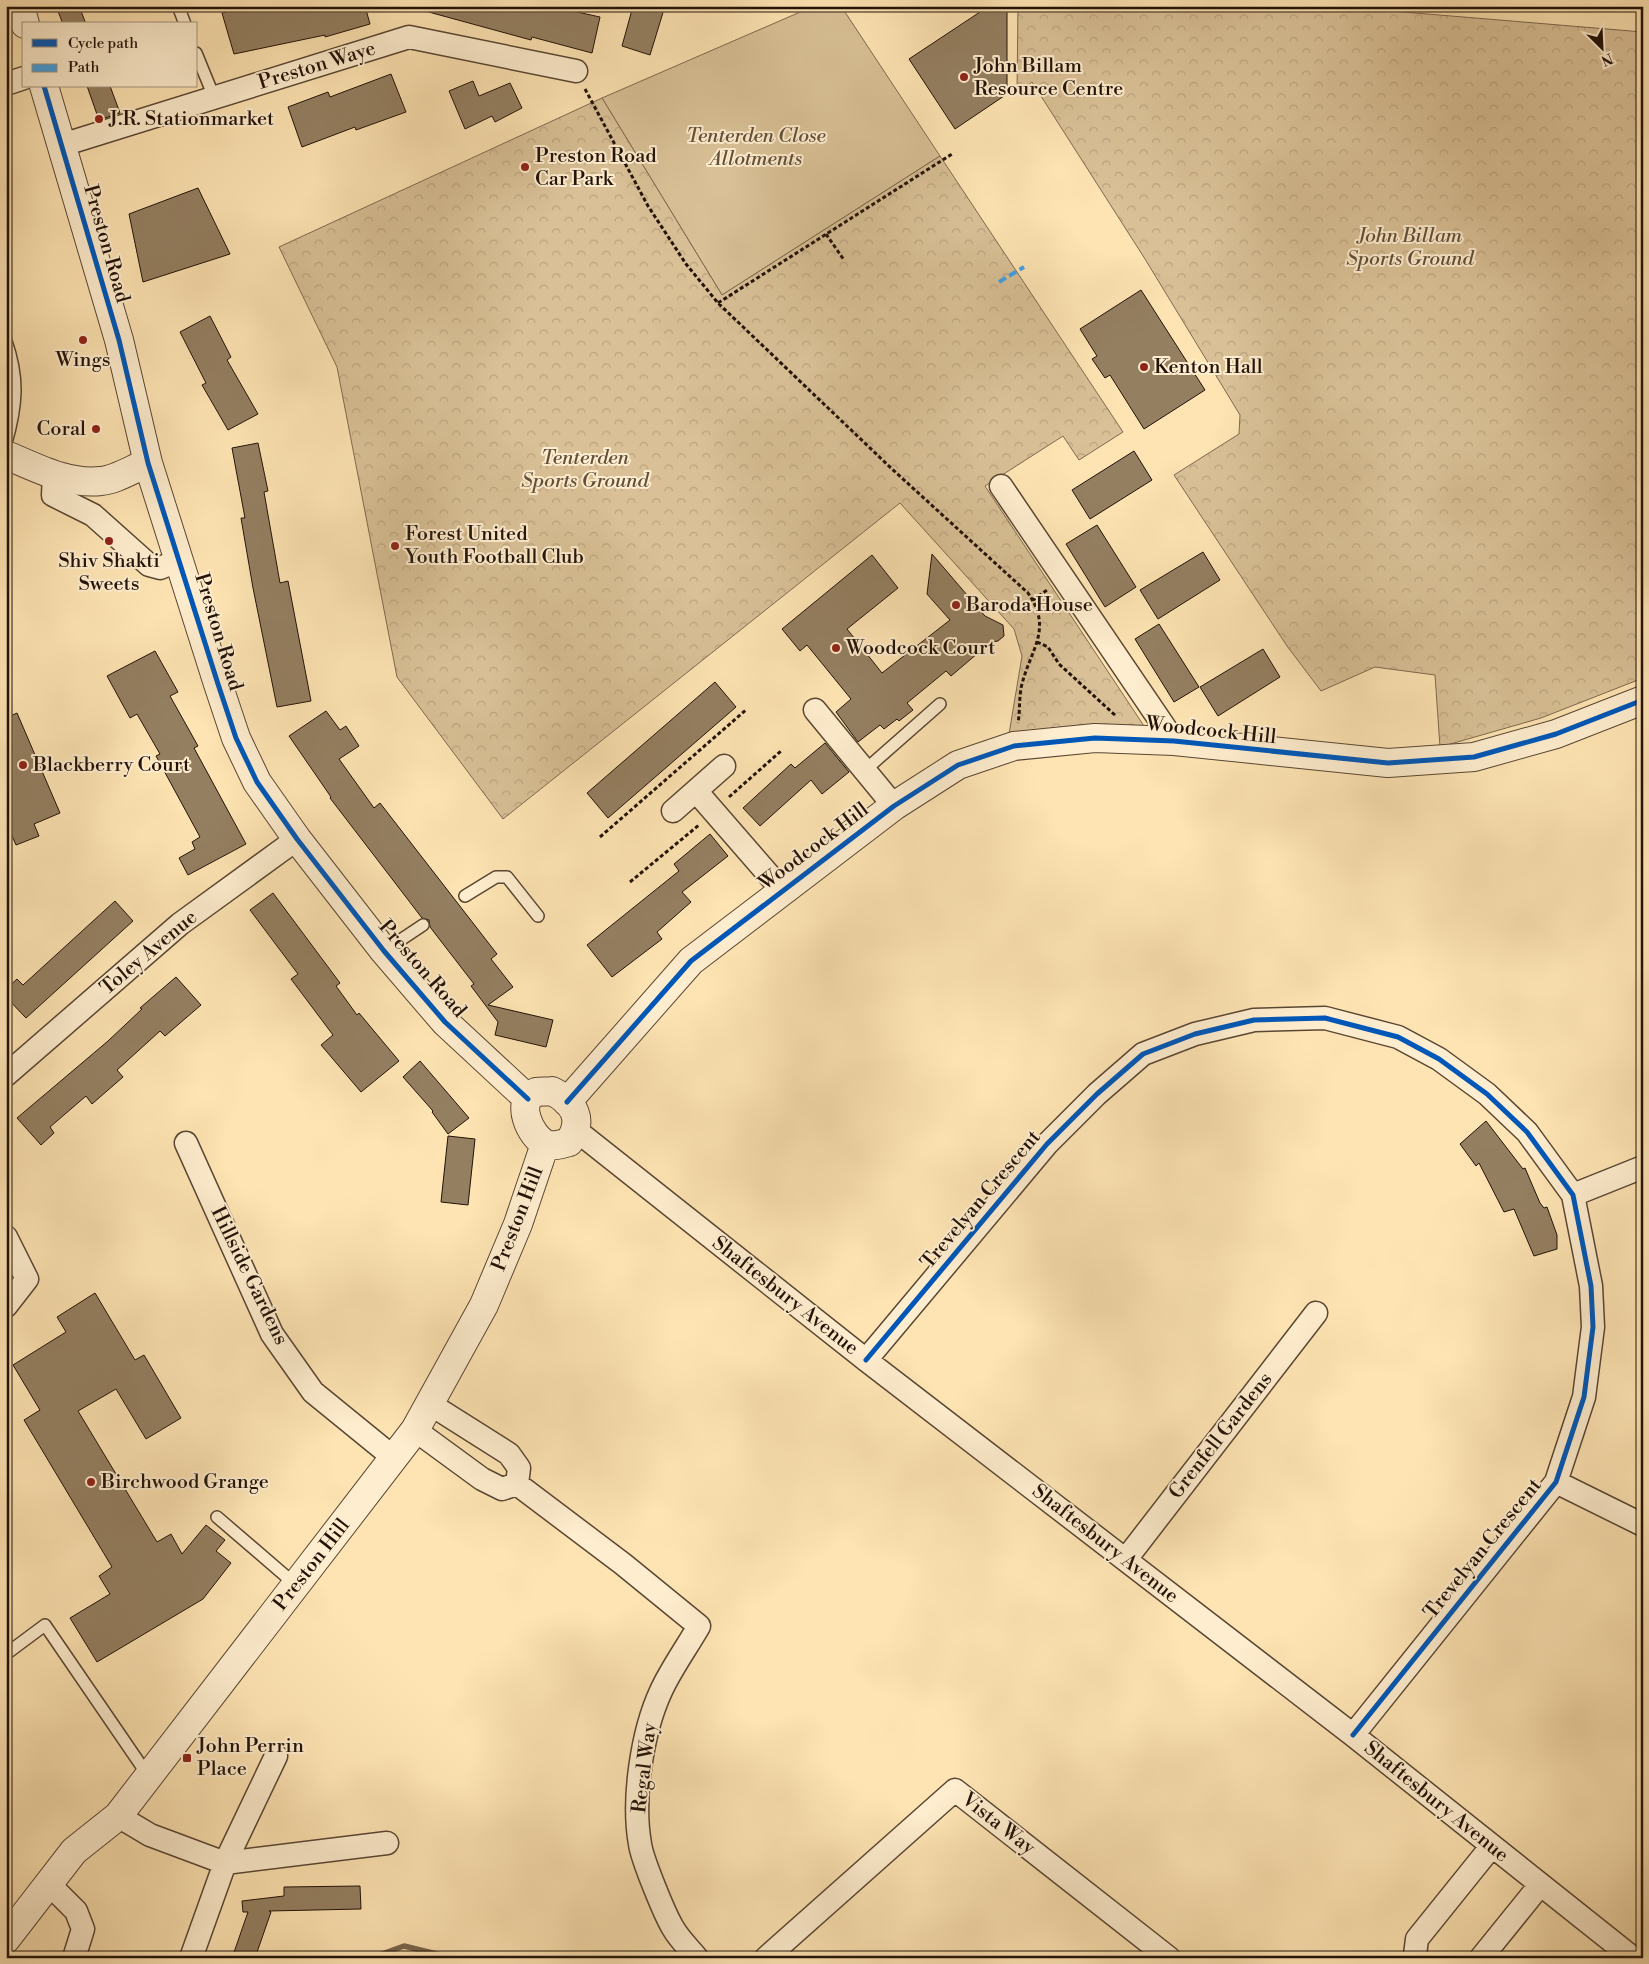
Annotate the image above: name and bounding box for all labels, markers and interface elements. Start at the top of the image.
legend [22,22,198,88]
north arrow [1576,22,1626,72]
text: Cycle path [68,34,138,53]
street label: Preston Waye [255,36,379,96]
text: N [1598,48,1616,69]
place label: John Billam Resource Centre [973,54,1123,102]
text: Path [68,58,100,77]
marker: John Billam Resource Centre [958,71,970,83]
place label: J.R. Stationmarket [108,107,274,132]
marker: J.R. Stationmarket [93,113,105,125]
park label: Tenterden Close Allotments [686,124,826,172]
place label: Preston Road Car Park [535,144,657,192]
marker: Preston Road Car Park [519,161,531,173]
street label: Preston Road [77,182,135,307]
park label: John Billam Sports Ground [1346,224,1475,272]
marker: Wings [77,334,89,346]
place label: Wings [54,348,111,373]
place label: Kenton Hall [1154,355,1263,380]
marker: Kenton Hall [1138,361,1150,373]
place label: Coral [36,417,86,442]
marker: Coral [90,423,102,435]
park label: Tenterden Sports Ground [521,446,650,494]
place label: Forest United Youth Football Club [404,522,584,570]
marker: Shiv Shakti Sweets [103,535,115,547]
marker: Forest United Youth Football Club [389,540,401,552]
place label: Shiv Shakti Sweets [58,549,160,597]
street label: Preston Road [188,570,248,694]
place label: Baroda House [965,593,1093,618]
marker: Baroda House [950,599,962,611]
place label: Woodcock Court [845,636,995,661]
marker: Woodcock Court [830,642,842,654]
street label: Woodcock Hill [1144,712,1278,750]
place label: Blackberry Court [32,753,190,778]
marker: Blackberry Court [17,759,29,771]
street label: Woodcock Hill [753,798,874,897]
street label: Toley Avenue [95,905,203,1001]
street label: Preston Road [373,915,472,1024]
street label: Trevelyan Crescent [916,1125,1046,1275]
street label: Preston Hill [487,1163,549,1275]
street label: Hillside Gardens [205,1203,293,1349]
street label: Shaftesbury Avenue [707,1231,863,1361]
street label: Grenfell Gardens [1164,1368,1278,1504]
place label: Birchwood Grange [100,1470,269,1495]
street label: Trevelyan Crescent [1419,1474,1547,1624]
marker: Birchwood Grange [85,1476,97,1488]
street label: Shaftesbury Avenue [1027,1479,1183,1609]
street label: Preston Hill [268,1514,356,1616]
street label: Regal Way [627,1721,663,1815]
place label: John Perrin Place [196,1734,304,1782]
street label: Shaftesbury Avenue [1359,1736,1513,1868]
marker: John Perrin Place [181,1752,193,1764]
street label: Vista Way [955,1787,1040,1861]

